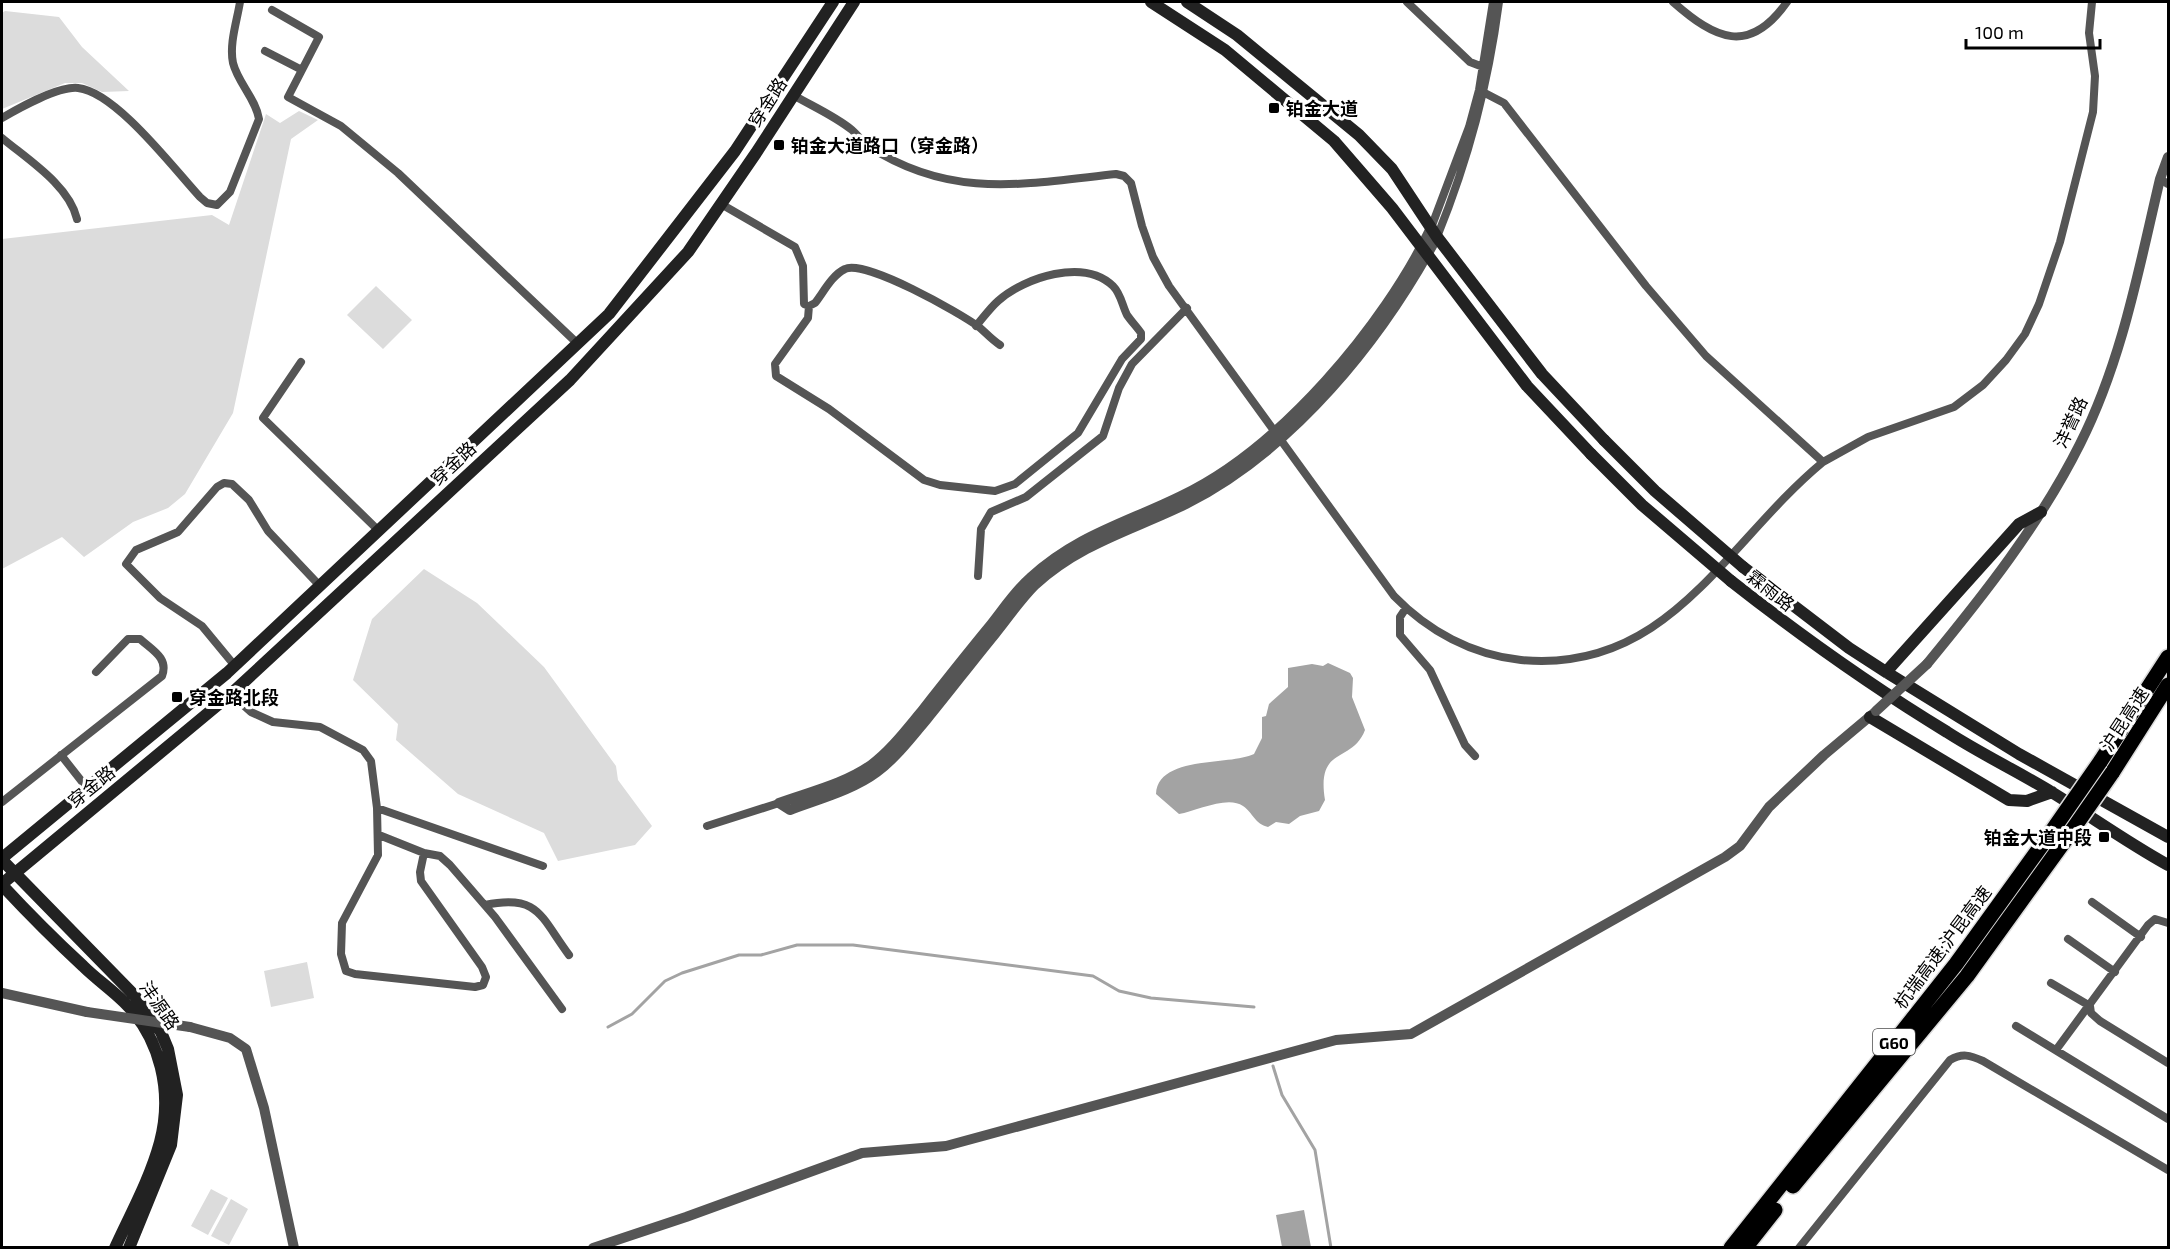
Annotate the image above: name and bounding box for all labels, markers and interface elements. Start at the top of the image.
scale bar [1966,12,2100,50]
text: 100 m [1975,21,2024,43]
street label: 穿金路 [743,73,791,131]
place label: 铂金大道 [1286,97,1358,119]
marker: 铂金大道 [1267,101,1281,115]
place label: 铂金大道路口（穿金路） [791,134,989,156]
marker: 铂金大道路口（穿金路） [772,138,786,152]
street label: 沣誉路 [2049,393,2091,451]
street label: 穿金路 [426,437,480,489]
street label: 霖雨路 [1743,565,1799,615]
street label: 沪昆高速 [2095,683,2153,755]
place label: 穿金路北段 [189,686,279,708]
marker: 穿金路北段 [170,690,184,704]
street label: 穿金路 [63,760,119,812]
place label: 铂金大道中段 [1984,826,2092,848]
marker: 铂金大道中段 [2097,830,2111,844]
street label: 杭瑞高速;沪昆高速 [1889,881,1995,1013]
street label: 沣源路 [136,977,184,1033]
road number: G60 [1873,1029,1915,1055]

